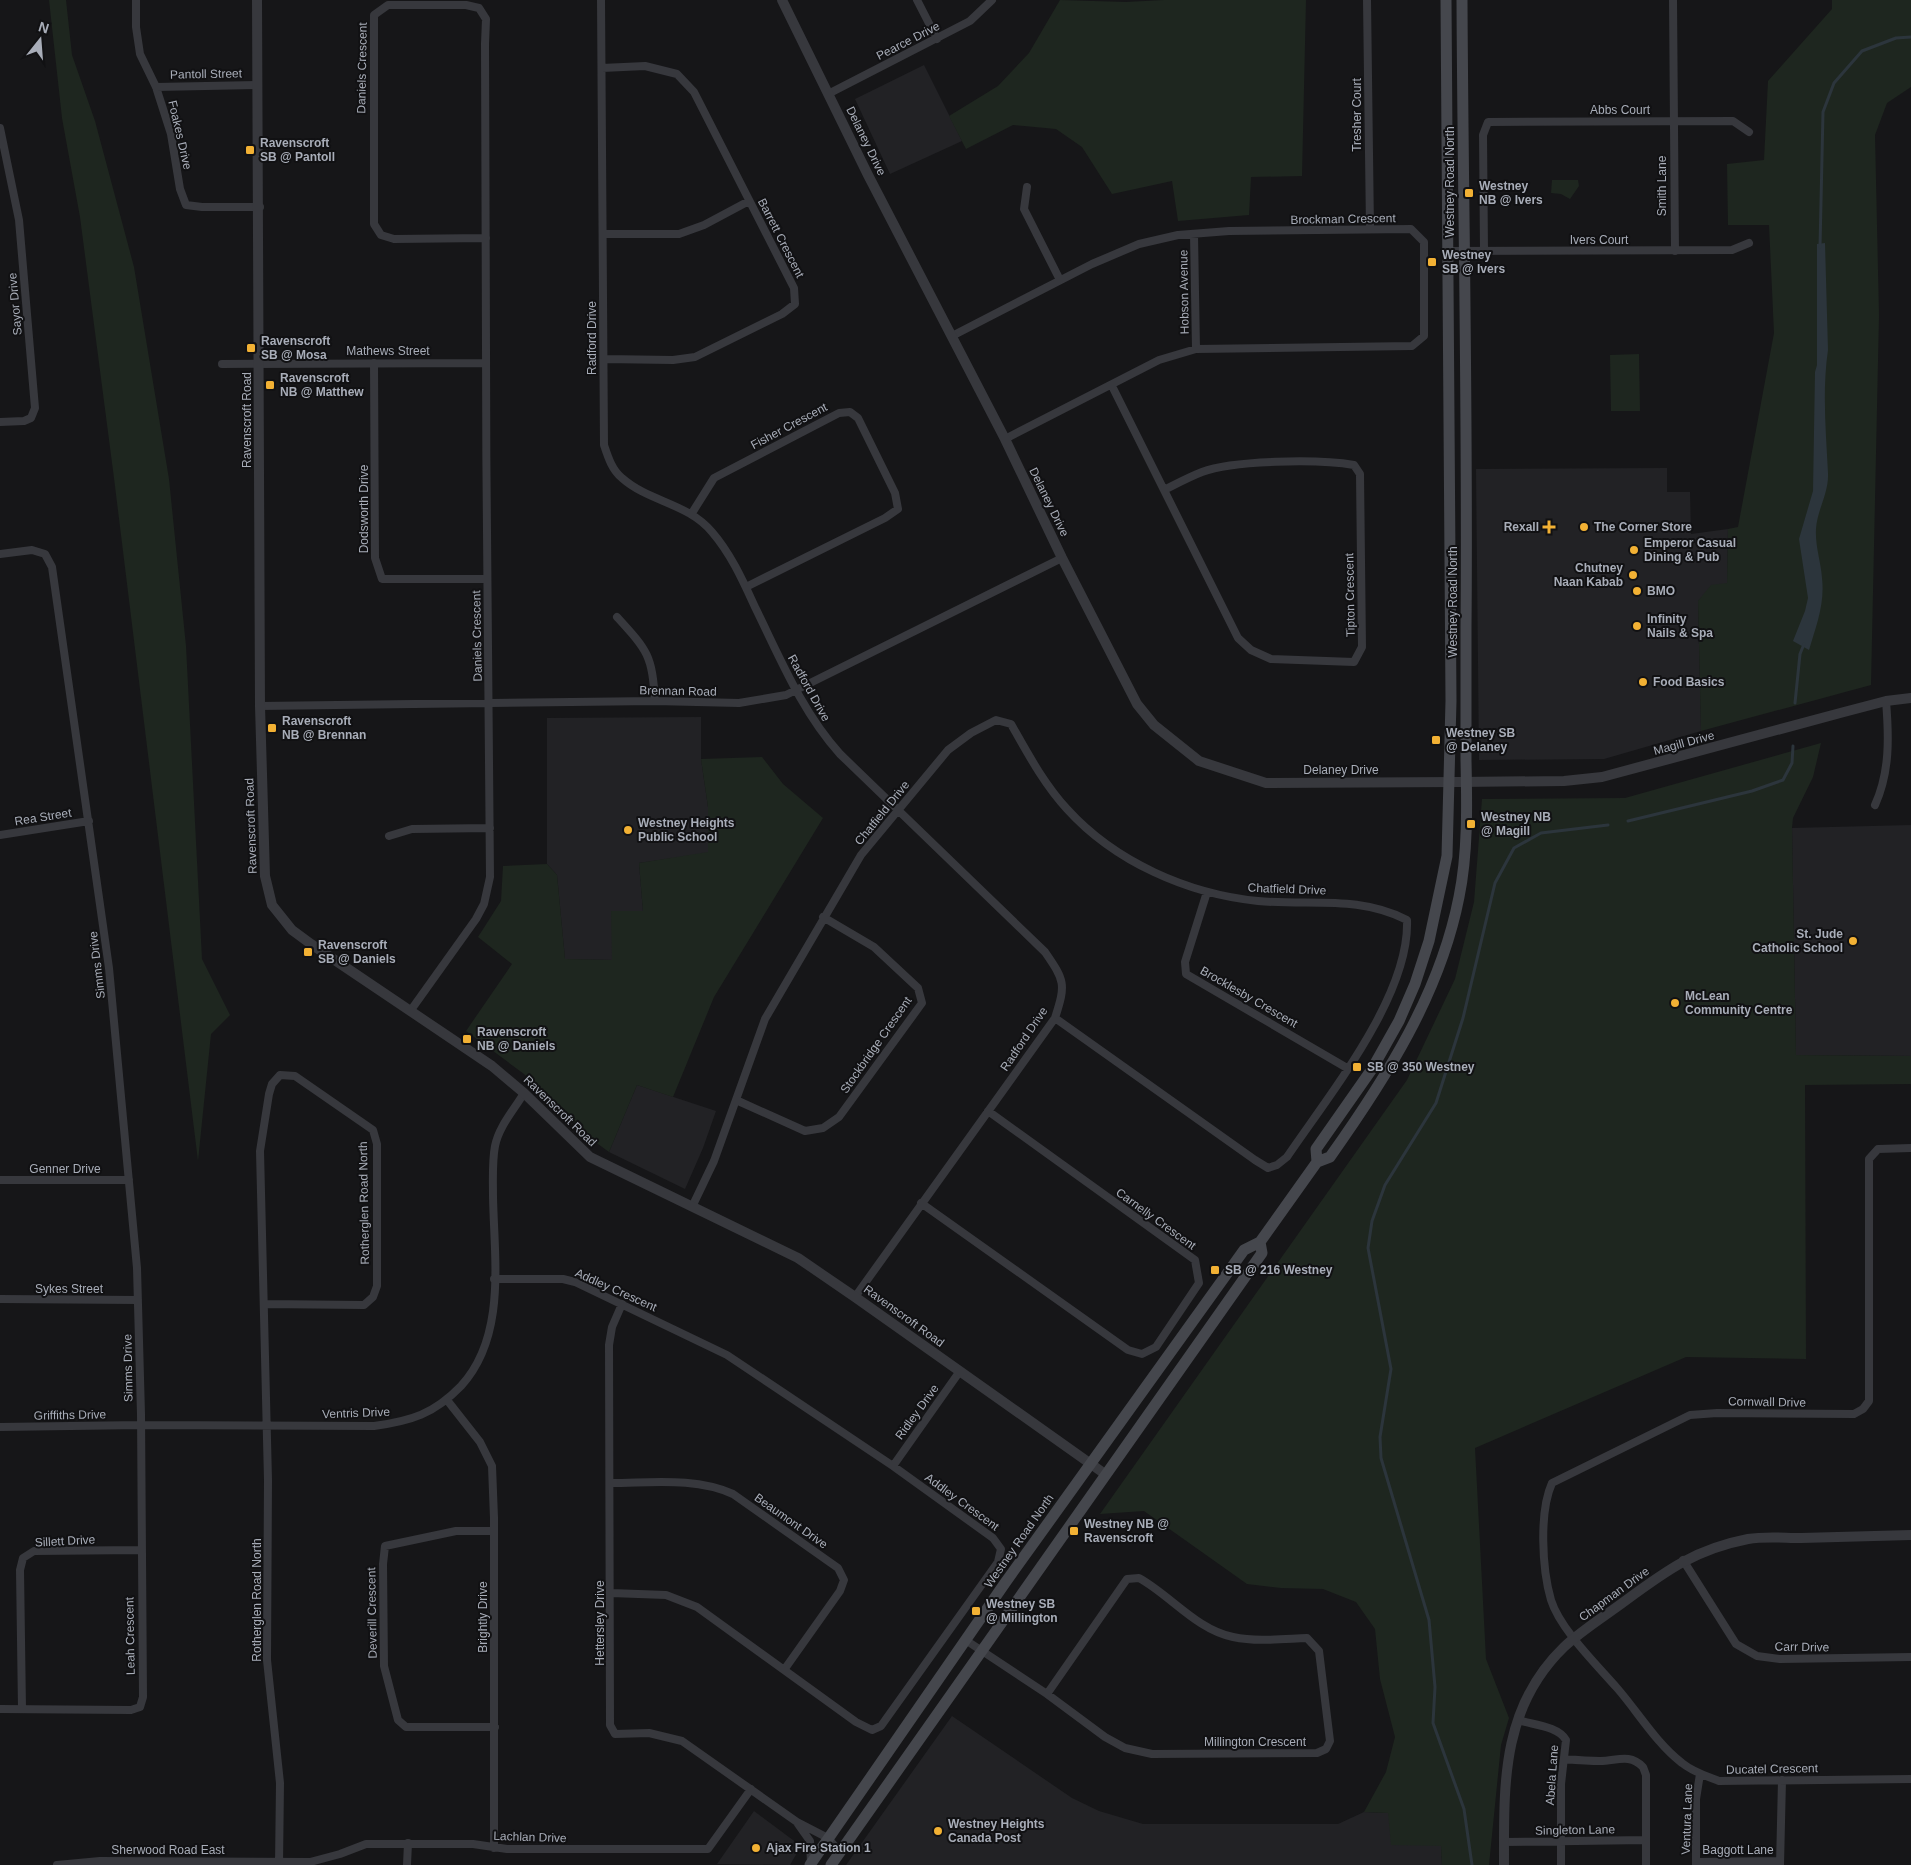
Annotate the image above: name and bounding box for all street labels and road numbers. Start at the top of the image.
street label: Pearce Drive [874,19,942,63]
street label: Daniels Crescent [354,22,370,114]
street label: Pantoll Street [170,66,243,82]
street label: Tresher Court [1350,78,1364,152]
street label: Foakes Drive [165,99,195,171]
street label: Abbs Court [1590,103,1651,117]
street label: Delaney Drive [843,104,889,178]
street label: Westney Road North [1443,126,1457,238]
street label: Smith Lane [1655,155,1669,216]
street label: Barrett Crescent [755,196,807,281]
street label: Brockman Crescent [1290,211,1396,227]
street label: Ivers Court [1570,233,1629,247]
street label: Hobson Avenue [1176,249,1192,334]
street label: Sayor Drive [5,272,25,336]
street label: Radford Drive [585,301,599,375]
street label: Mathews Street [346,344,430,358]
street label: Ravenscroft Road [240,372,254,468]
street label: Fisher Crescent [748,400,830,452]
street label: Dodsworth Drive [357,464,371,553]
street label: Delaney Drive [1026,465,1072,539]
street label: Westney Road North [1446,546,1460,658]
street label: Tipton Crescent [1342,552,1358,637]
street label: Daniels Crescent [469,590,485,682]
street label: Radford Drive [785,652,833,724]
street label: Brennan Road [639,683,717,699]
street label: Magill Drive [1652,728,1716,758]
street label: Delaney Drive [1303,763,1379,777]
street label: Ravenscroft Road [242,778,260,874]
street label: Chatfield Drive [852,778,912,848]
street label: Rea Street [14,805,73,828]
street label: Chatfield Drive [1247,881,1327,897]
street label: Simms Drive [86,930,108,1000]
street label: Brocklesby Crescent [1198,963,1301,1031]
street label: Stockbridge Crescent [837,993,915,1096]
street label: Radford Drive [997,1004,1051,1074]
street label: Ravenscroft Road [521,1073,599,1149]
street label: Rotherglen Road North [356,1141,372,1265]
street label: Genner Drive [29,1162,101,1176]
street label: Carnelly Crescent [1113,1185,1199,1253]
street label: Addley Crescent [573,1266,660,1315]
street label: Sykes Street [35,1282,104,1296]
street label: Ravenscroft Road [861,1282,947,1350]
street label: Simms Drive [120,1334,136,1402]
street label: Ridley Drive [892,1381,942,1442]
street label: Cornwall Drive [1728,1394,1806,1410]
street label: Ventris Drive [322,1405,391,1421]
street label: Griffiths Drive [34,1407,107,1423]
street label: Addley Crescent [922,1470,1002,1534]
street label: Beaumont Drive [752,1491,831,1552]
street label: Westney Road North [981,1491,1057,1591]
street label: Sillett Drive [34,1532,96,1550]
street label: Rotherglen Road North [250,1538,264,1662]
street label: Chapman Drive [1576,1564,1652,1624]
street label: Deverill Crescent [364,1567,380,1659]
street label: Hettersley Drive [593,1580,607,1666]
street label: Brightly Drive [476,1581,490,1653]
street label: Leah Crescent [122,1596,138,1675]
street label: Carr Drive [1775,1640,1830,1654]
street label: Millington Crescent [1204,1735,1307,1749]
street label: Abela Lane [1543,1744,1561,1806]
street label: Ducatel Crescent [1726,1761,1819,1777]
street label: Ventura Lane [1679,1783,1695,1855]
street label: Singleton Lane [1535,1822,1615,1838]
street label: Lachlan Drive [493,1829,567,1845]
street label: Sherwood Road East [111,1843,225,1857]
street label: Baggott Lane [1702,1843,1774,1857]

